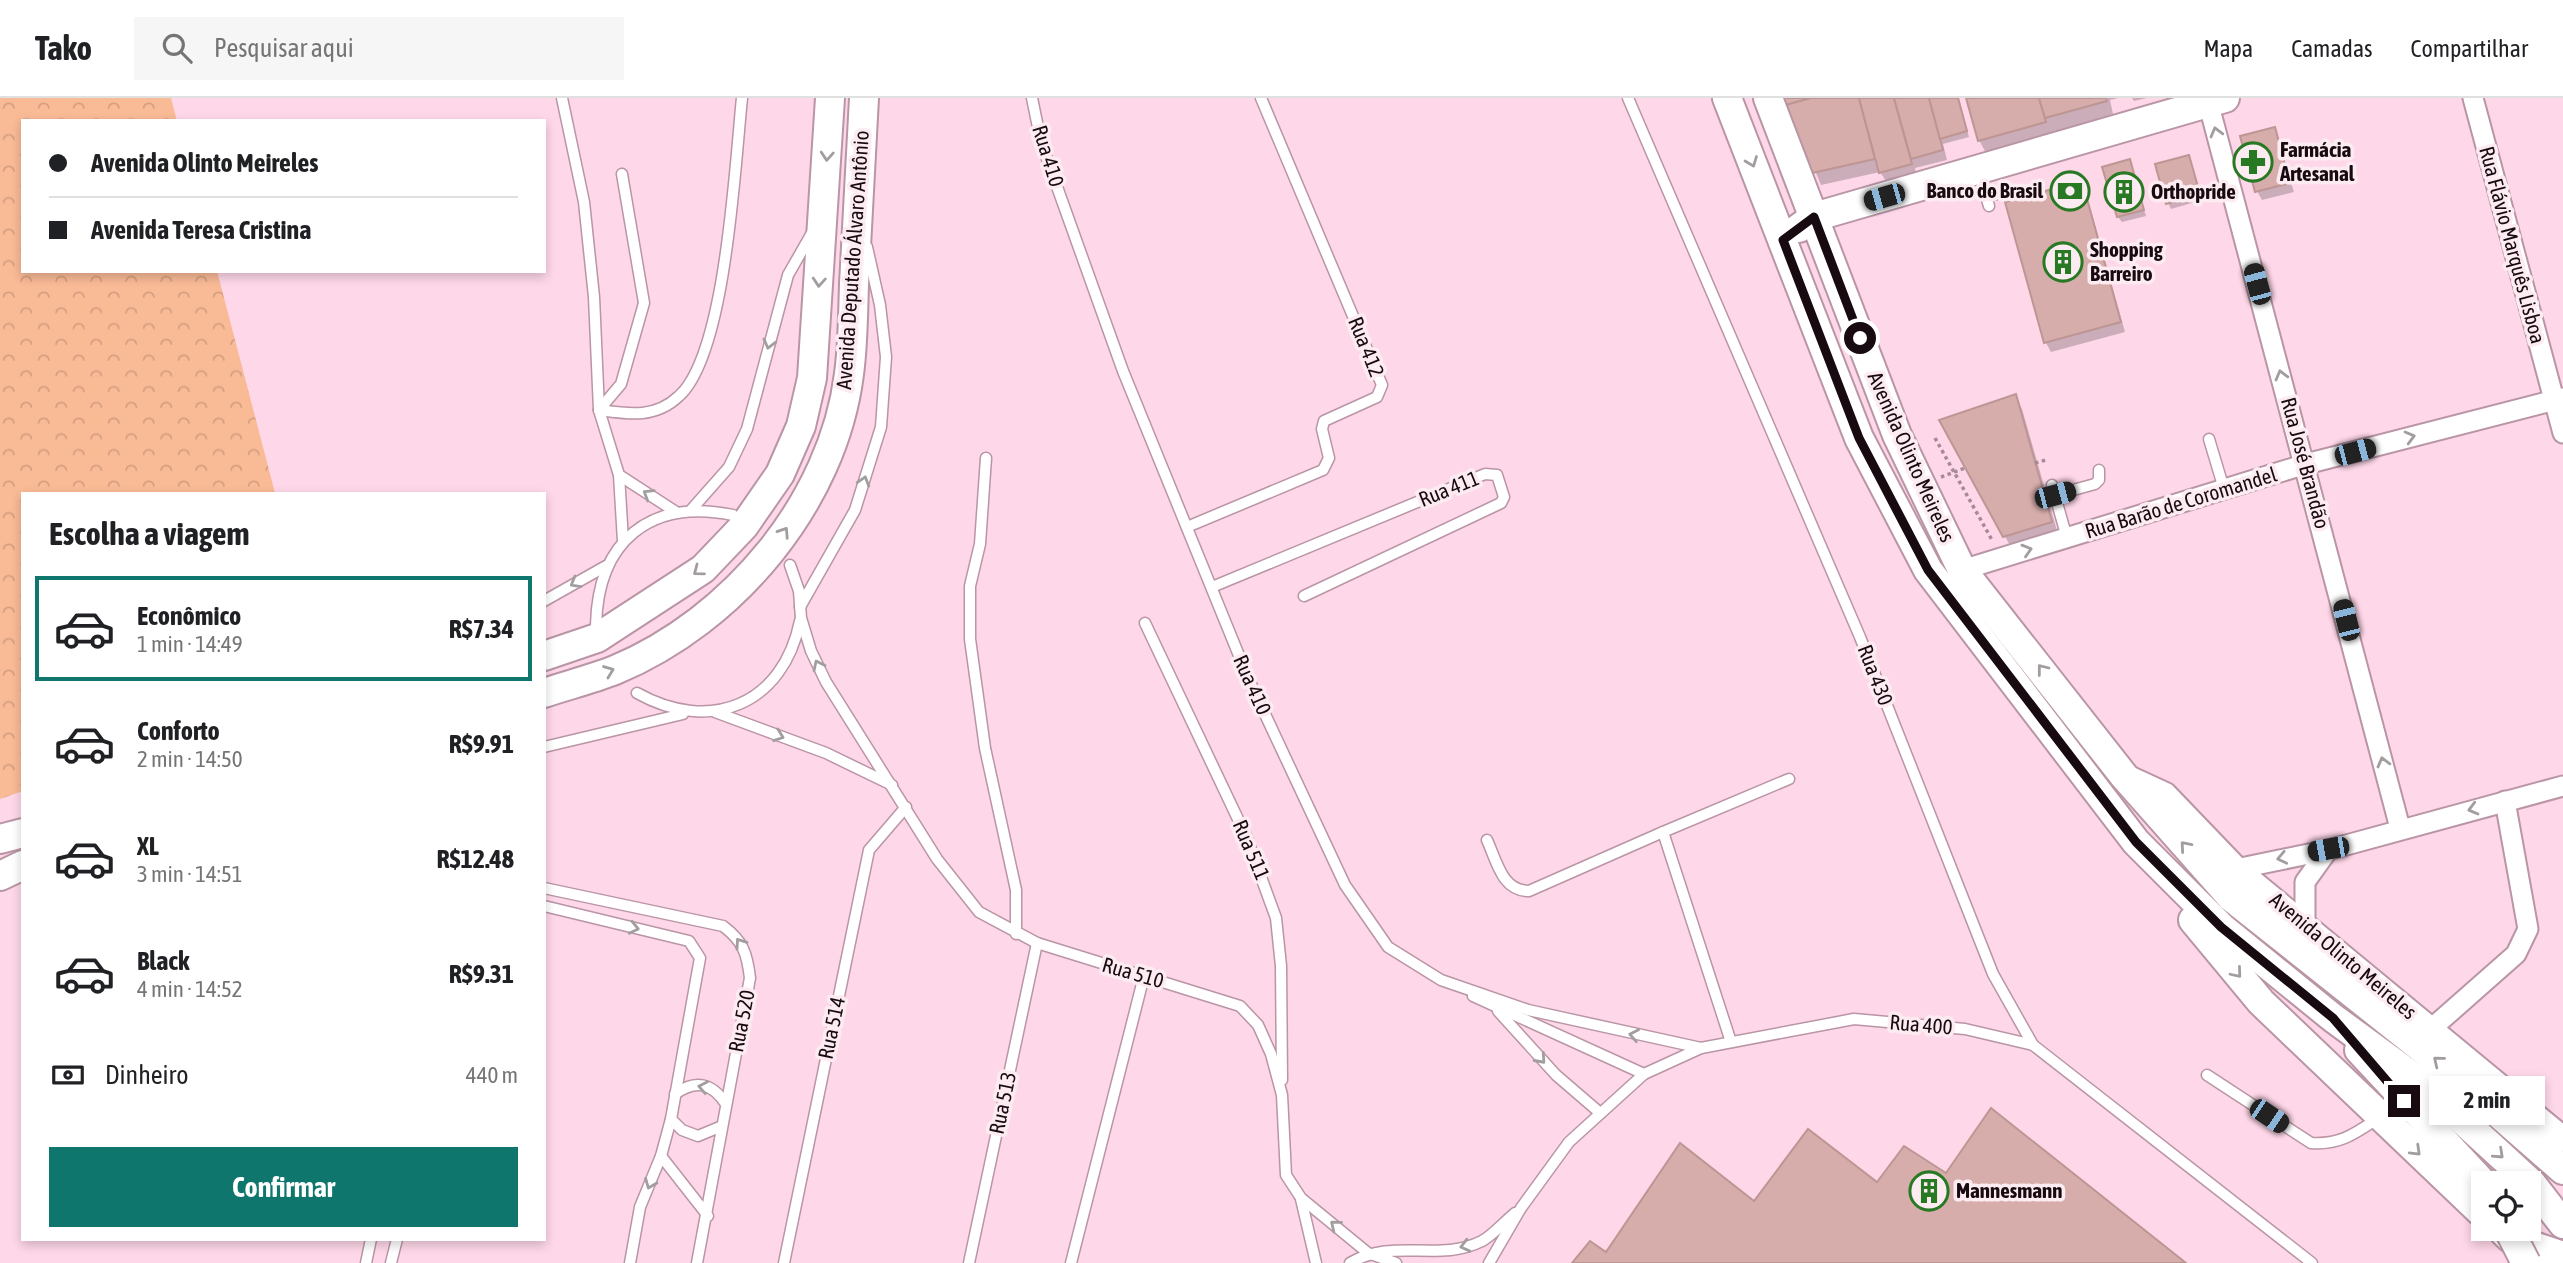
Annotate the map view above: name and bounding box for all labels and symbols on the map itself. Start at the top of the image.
street label: Rua 410 [1028,122,1070,189]
one-way arrow [2209,126,2224,138]
street label: Avenida Deputado Álvaro Antônio [831,130,873,390]
place label: Farmácia Artesanal [2279,137,2355,185]
pharmacy icon: Farmácia Artesanal [2232,141,2274,183]
street label: Rua Flávio Marquês Lisboa [2475,143,2551,346]
one-way arrow [820,151,835,162]
one-way arrow [1743,155,1757,167]
bank icon: Banco do Brasil [2049,170,2091,212]
building icon: Orthopride [2103,171,2145,213]
place label: Banco do Brasil [1927,178,2043,202]
place label: Orthopride [2151,179,2236,203]
car [1861,181,1908,213]
place label: Shopping Barreiro [2090,237,2164,285]
building icon: Shopping Barreiro [2042,241,2084,283]
car [2242,261,2273,307]
one-way arrow [811,277,826,288]
street label: Rua 412 [1344,313,1390,380]
route start [1844,322,1876,354]
one-way arrow [763,338,778,350]
street label: Avenida Olinto Meireles [1864,368,1960,545]
one-way arrow [2275,369,2290,381]
street label: Rua José Brandão [2277,394,2335,531]
one-way arrow [2404,431,2416,445]
car [2332,436,2379,468]
street label: Rua Barão de Coromandel [2082,461,2280,543]
street label: Rua 411 [1415,465,1482,511]
one-way arrow [856,476,870,488]
car [2032,479,2079,511]
one-way arrow [642,489,655,502]
one-way arrow [776,526,789,539]
one-way arrow [2021,543,2033,558]
one-way arrow [693,563,706,576]
one-way arrow [570,575,583,588]
car [2331,597,2362,643]
street label: Rua 430 [1853,641,1898,708]
street label: Rua 410 [1229,651,1277,718]
one-way arrow [812,660,826,672]
one-way arrow [602,665,614,679]
one-way arrow [2037,665,2050,677]
one-way arrow [772,728,784,742]
one-way arrow [2377,756,2391,768]
one-way arrow [2467,801,2479,815]
street label: Rua 511 [1229,816,1275,883]
car [2306,835,2351,863]
one-way arrow [2181,841,2194,854]
one-way arrow [2276,850,2288,864]
street label: Avenida Olinto Meireles [2266,887,2422,1023]
one-way arrow [628,920,640,934]
one-way arrow [735,938,748,951]
street label: Rua 510 [1100,952,1167,992]
one-way arrow [2229,965,2241,978]
street label: Rua 520 [723,988,759,1054]
street label: Rua 514 [813,994,849,1061]
street label: Rua 400 [1889,1009,1954,1039]
one-way arrow [1628,1029,1640,1044]
one-way arrow [1533,1051,1546,1064]
one-way arrow [2433,1056,2445,1069]
street label: Rua 513 [984,1070,1020,1136]
callout: 2 min [2428,1076,2544,1126]
one-way arrow [697,1080,709,1095]
route end [2388,1085,2420,1117]
car [2246,1096,2293,1136]
one-way arrow [2408,1142,2421,1155]
one-way arrow [2491,1146,2504,1159]
building icon: Mannesmann [1908,1170,1950,1212]
one-way arrow [644,1177,658,1189]
place label: Mannesmann [1956,1178,2062,1202]
one-way arrow [1330,1221,1342,1234]
one-way arrow [1459,1238,1471,1252]

